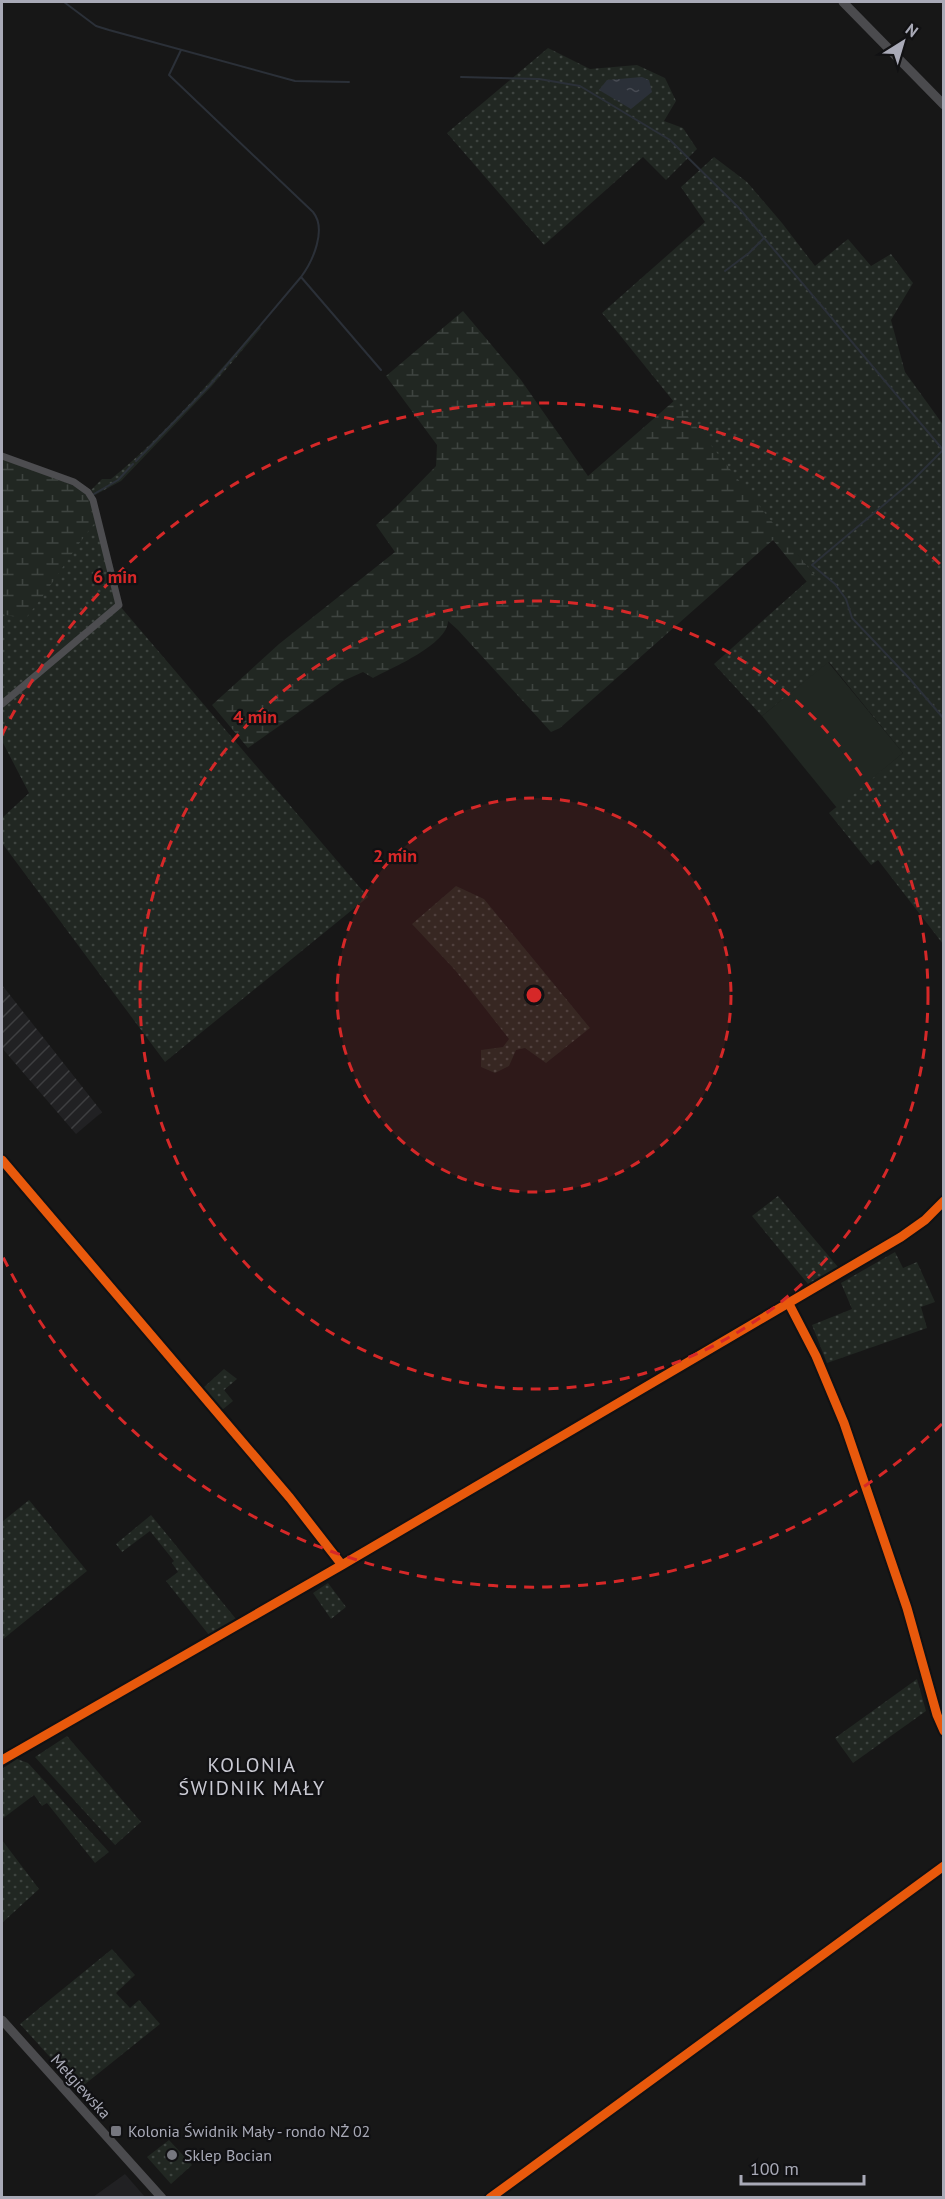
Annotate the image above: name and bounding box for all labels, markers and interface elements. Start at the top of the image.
north arrow [873,12,933,72]
text: N [902,19,922,41]
text: 6 min [93,565,137,588]
text: 4 min [233,705,277,728]
text: 2 min [373,844,417,867]
centre of rings [524,985,544,1005]
district label: KOLONIA ŚWIDNIK MAŁY [178,1752,326,1801]
street label: Mełgiewska [47,2049,115,2123]
place label: Kolonia Świdnik Mały - rondo NŻ 02 [128,2121,370,2141]
marker: Kolonia Świdnik Mały - rondo NŻ 02 [109,2124,123,2138]
place label: Sklep Bocian [184,2145,272,2165]
marker: Sklep Bocian [165,2148,179,2162]
scale bar [741,2148,864,2186]
text: 100 m [750,2157,799,2180]

